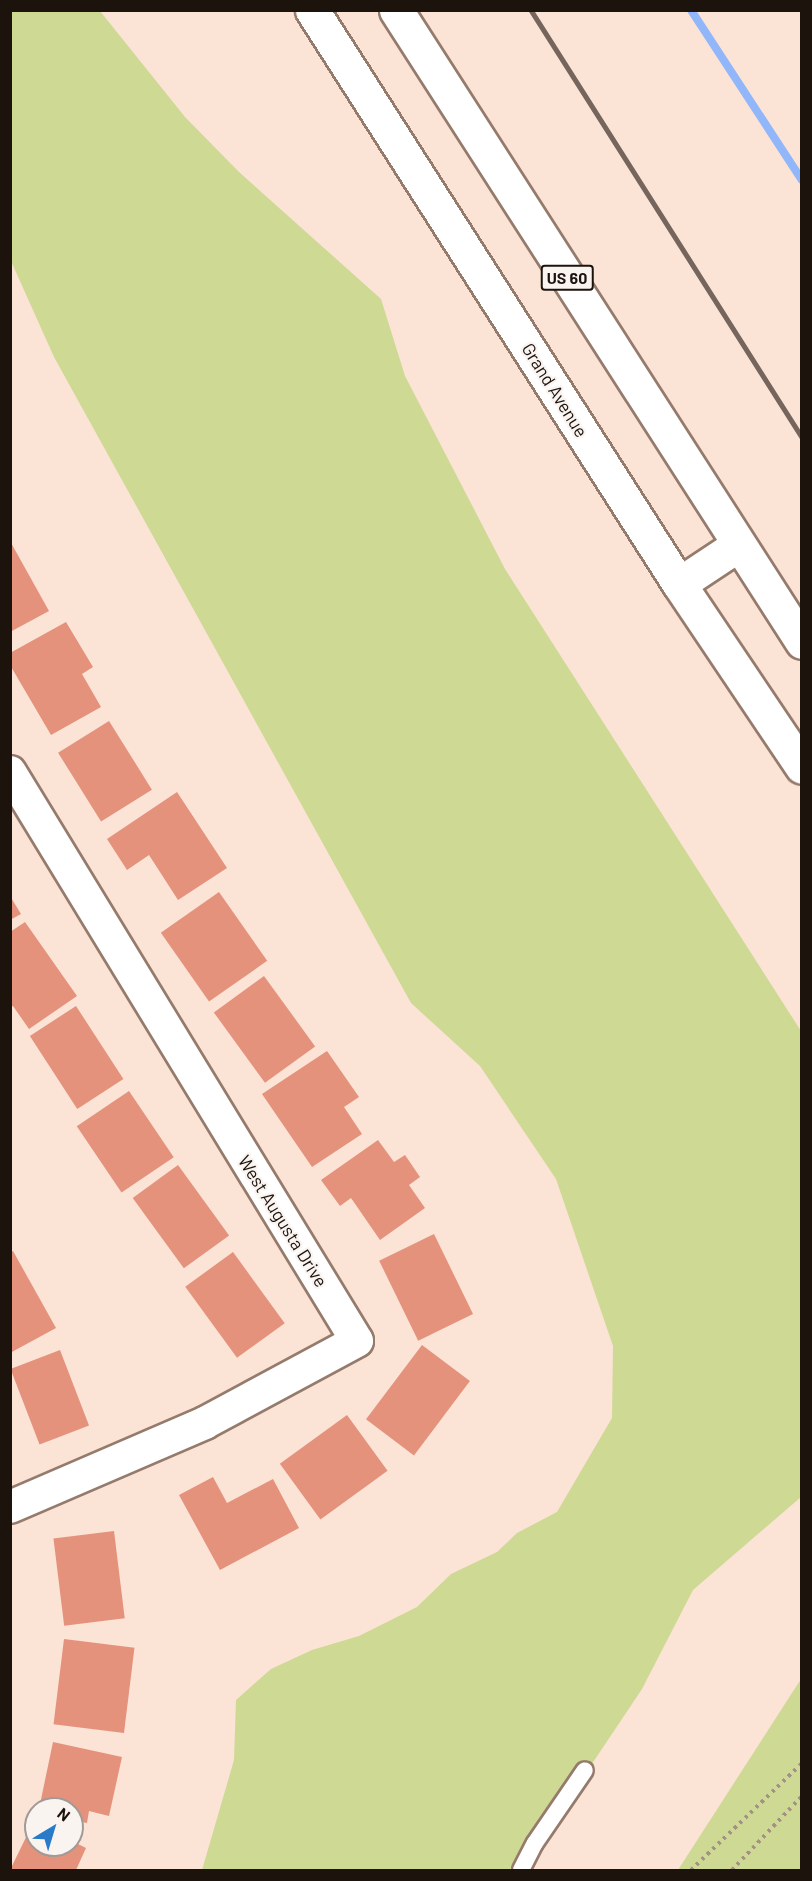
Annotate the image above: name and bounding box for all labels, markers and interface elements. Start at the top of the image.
road number: US 60 [540,265,594,291]
street label: Grand Avenue [518,339,592,441]
street label: West Augusta Drive [234,1151,332,1291]
north arrow [24,1797,84,1857]
text: N [54,1803,74,1825]

